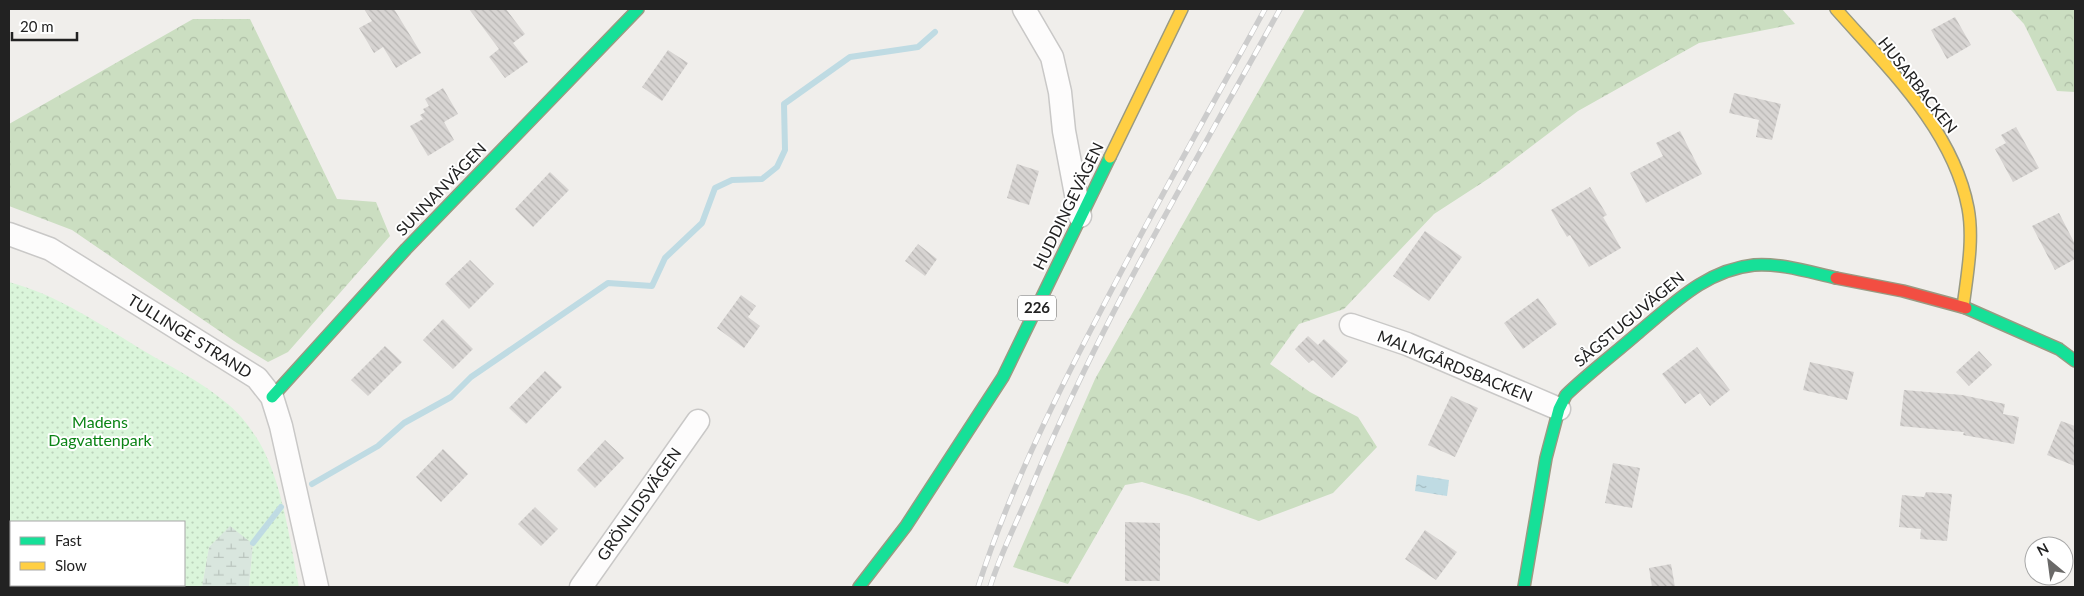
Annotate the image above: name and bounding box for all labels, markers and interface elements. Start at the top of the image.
scale bar [12,10,78,42]
text: 20 m [20,17,54,35]
street label: HUSARBACKEN [1875,33,1962,137]
street label: SUNNANVÄGEN [392,138,490,239]
street label: HUDDINGEVÄGEN [1028,139,1107,273]
street label: SÅGSTUGUVÄGEN [1570,267,1688,370]
street label: TULLINGE STRAND [125,290,256,381]
road number: 226 [1018,296,1056,320]
street label: MALMGÅRDSBACKEN [1375,326,1535,405]
park label: Madens Dagvattenpark [48,412,153,449]
street label: GRÖNLIDSVÄGEN [592,444,685,564]
legend [10,521,185,586]
text: Fast [55,531,82,549]
north arrow [2024,536,2074,586]
text: N [2034,539,2051,559]
text: Slow [55,556,87,574]

